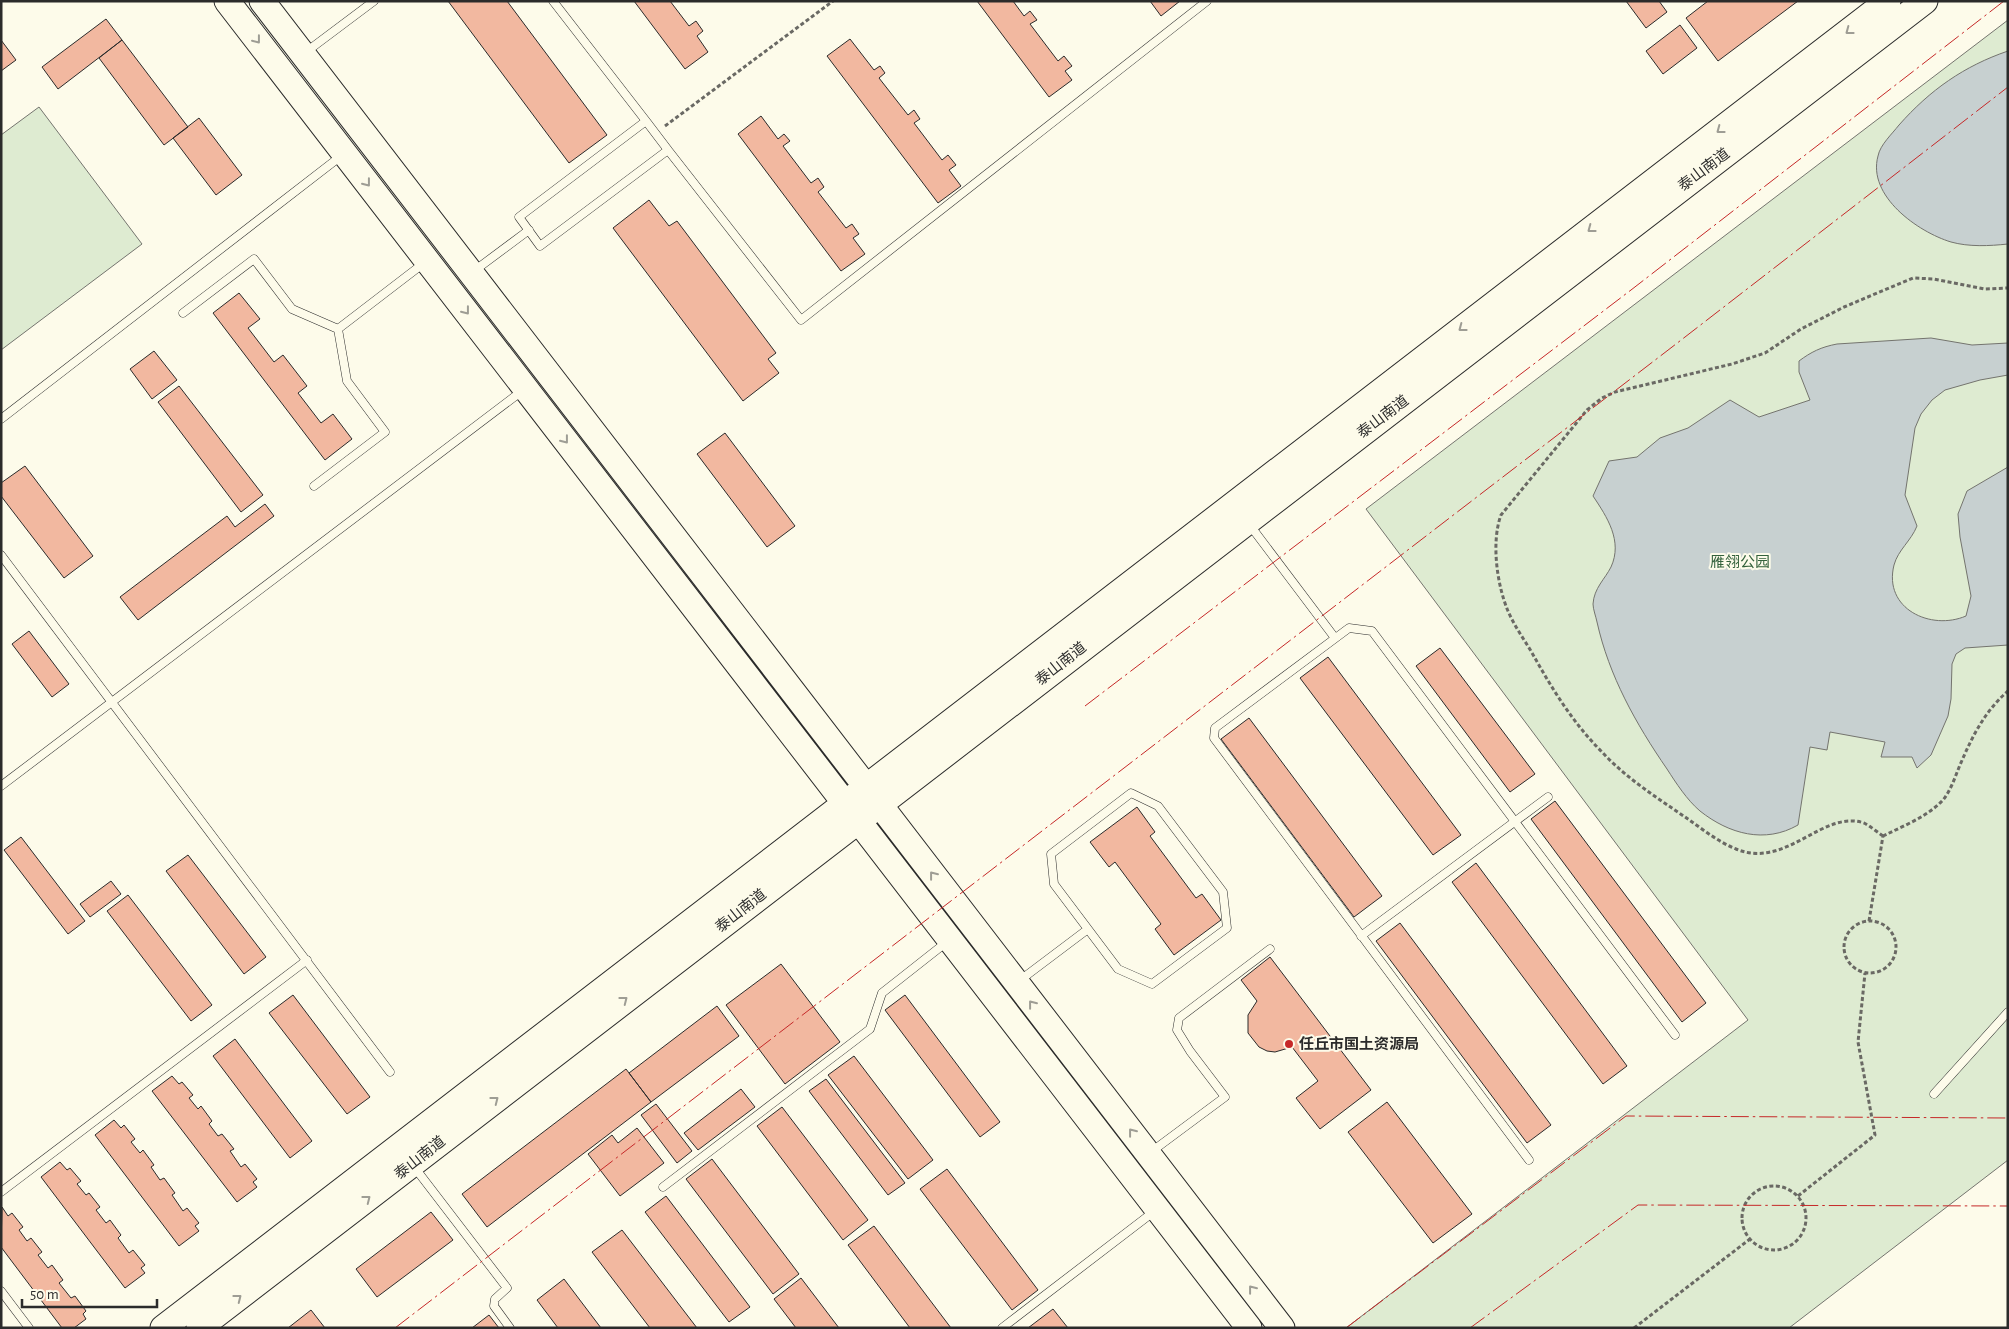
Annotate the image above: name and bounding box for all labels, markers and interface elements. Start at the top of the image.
one-way arrow [1845,25,1855,34]
one-way arrow [252,34,260,43]
one-way arrow [1716,124,1726,133]
street label: 泰山南道 [1675,145,1732,194]
one-way arrow [361,177,370,186]
one-way arrow [1588,223,1597,231]
one-way arrow [460,305,469,315]
one-way arrow [1459,322,1468,330]
street label: 泰山南道 [1354,392,1411,441]
one-way arrow [560,434,568,443]
park label: 雁翎公园 [1710,554,1770,570]
street label: 泰山南道 [1032,639,1089,688]
one-way arrow [931,872,939,881]
street label: 泰山南道 [712,886,769,935]
one-way arrow [618,998,627,1006]
one-way arrow [1030,1001,1038,1010]
place label: 任丘市国土资源局 [1299,1036,1419,1052]
marker: 任丘市国土资源局 [1283,1038,1295,1050]
one-way arrow [490,1096,499,1105]
one-way arrow [1128,1129,1137,1138]
street label: 泰山南道 [391,1133,448,1182]
one-way arrow [361,1196,370,1204]
scale bar [22,1276,158,1308]
one-way arrow [1249,1286,1257,1295]
text: 50 m [30,1287,59,1302]
one-way arrow [232,1295,242,1304]

